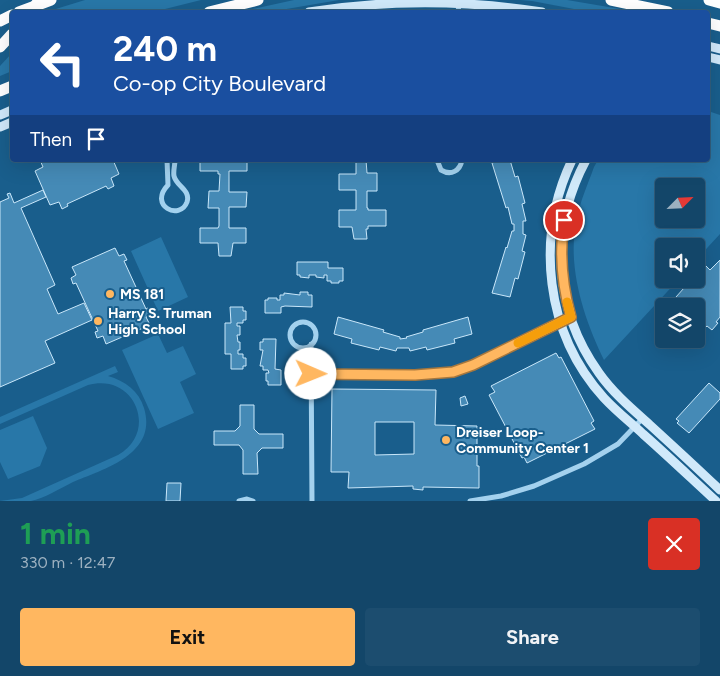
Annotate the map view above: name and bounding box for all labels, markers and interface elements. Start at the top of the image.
text: 240 m [113,28,217,70]
icon: left [30,30,95,95]
text: Co-op City Boulevard [113,70,326,97]
icon: arrive [82,125,110,153]
text: Then [30,128,72,151]
north arrow [655,178,705,228]
map controls [655,178,705,348]
pin [543,199,585,241]
icon: arrive [550,206,578,234]
button: sound [655,238,705,288]
place label: MS 181 [120,286,164,303]
marker: MS 181 [104,288,116,300]
button: layers [655,298,705,348]
place label: Harry S. Truman High School [108,305,212,338]
marker: Harry S. Truman High School [92,315,104,327]
position arrow [284,347,336,399]
place label: Dreiser Loop- Community Center 1 [456,424,589,457]
marker: Dreiser Loop- Community Center 1 [440,434,452,446]
text: 1 min [20,515,91,552]
button: close [648,518,700,570]
text: 330 m · 12:47 [20,553,115,572]
button: Exit [20,608,355,666]
button: Share [365,608,700,666]

